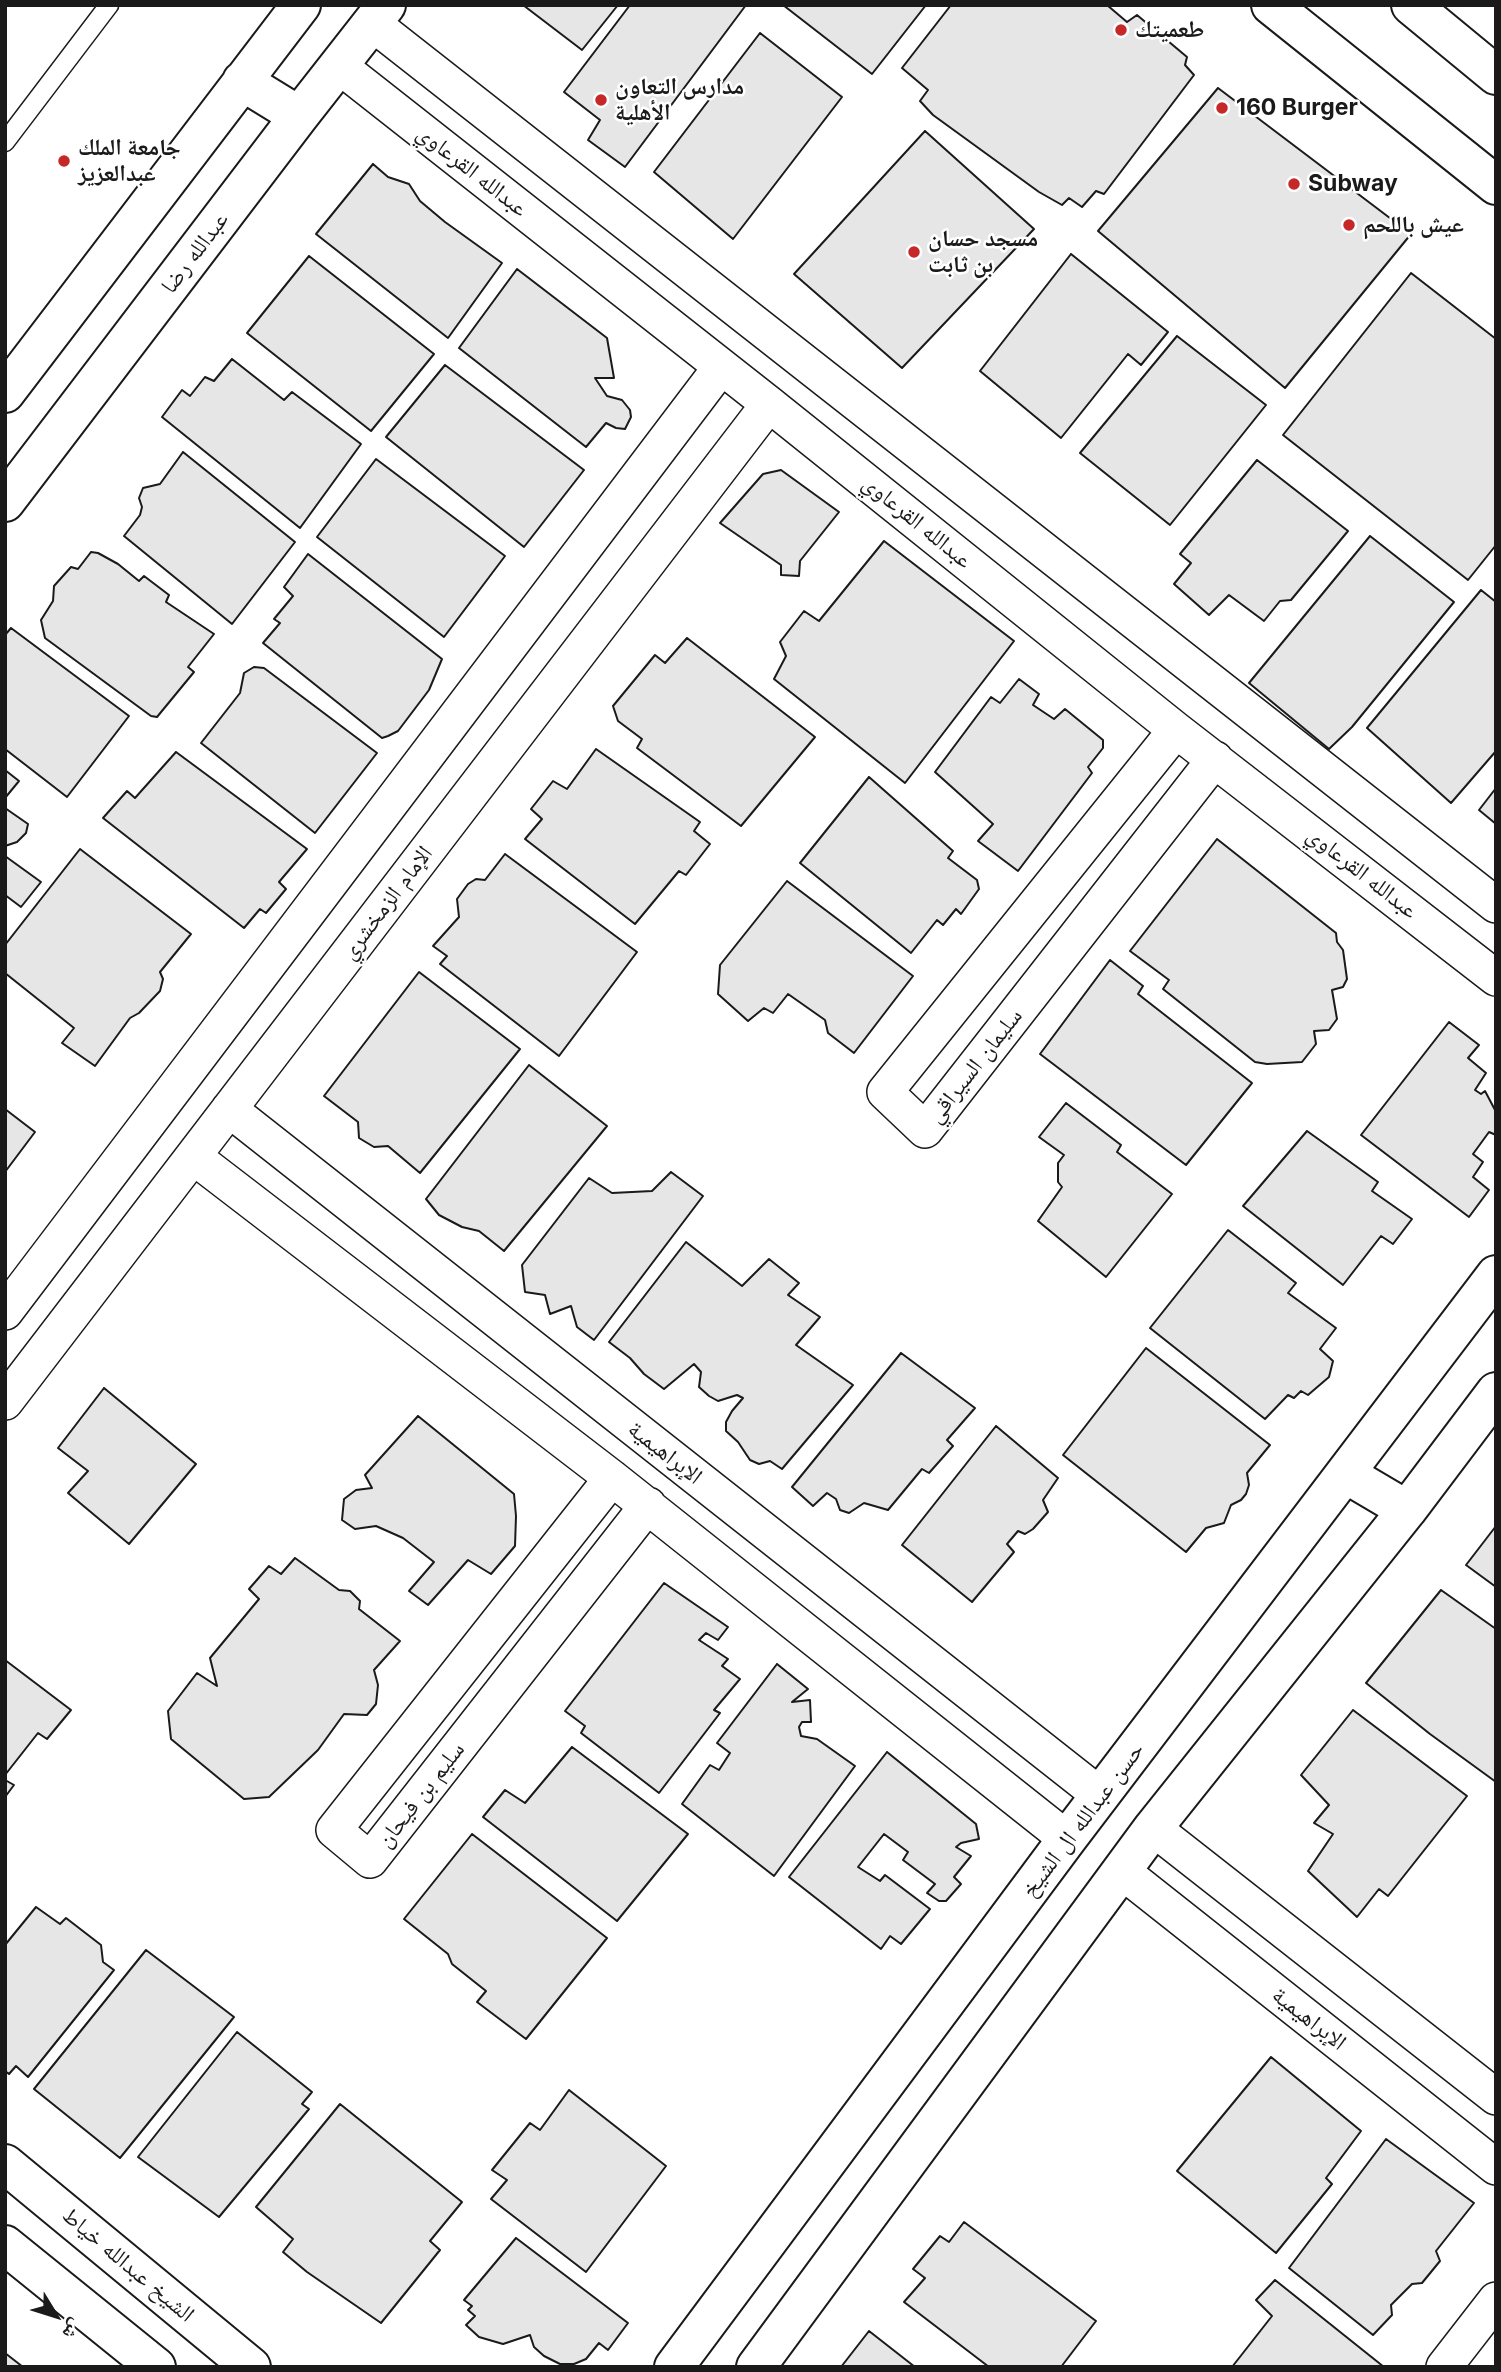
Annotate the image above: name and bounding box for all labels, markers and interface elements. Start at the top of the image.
place label: طعميتك [1135,16,1204,44]
marker: طعميتك [1113,22,1129,38]
place label: مدارس التعاون الأهلية [615,73,744,127]
marker: مدارس التعاون الأهلية [593,92,609,108]
place label: 160 Burger [1236,94,1358,122]
marker: 160 Burger [1214,100,1230,116]
street label: عبدالله القرعاوي [411,119,533,223]
place label: جامعة الملك عبدالعزيز [78,134,181,188]
marker: جامعة الملك عبدالعزيز [56,153,72,169]
place label: Subway [1308,170,1398,198]
marker: Subway [1286,176,1302,192]
street label: عبدالله رضا [155,207,235,299]
place label: عيش باللحم [1363,211,1464,239]
marker: عيش باللحم [1341,217,1357,233]
place label: مسجد حسان بن ثابت [928,225,1038,279]
marker: مسجد حسان بن ثابت [906,244,922,260]
street label: عبدالله القرعاوي [857,469,977,575]
street label: عبدالله القرعاوي [1301,821,1423,925]
street label: الإمام الزمخشري [335,841,439,965]
street label: سليمان السيراقي [922,1003,1028,1129]
street label: الإبراهيمية [622,1415,708,1491]
street label: سليم بن فيحان [371,1737,471,1853]
street label: حسن عبدالله ال الشيخ [1016,1737,1150,1903]
street label: الإبراهيمية [1266,1981,1352,2057]
street label: الشيخ عبدالله خياط [56,2202,200,2328]
north arrow [21,2281,91,2351]

